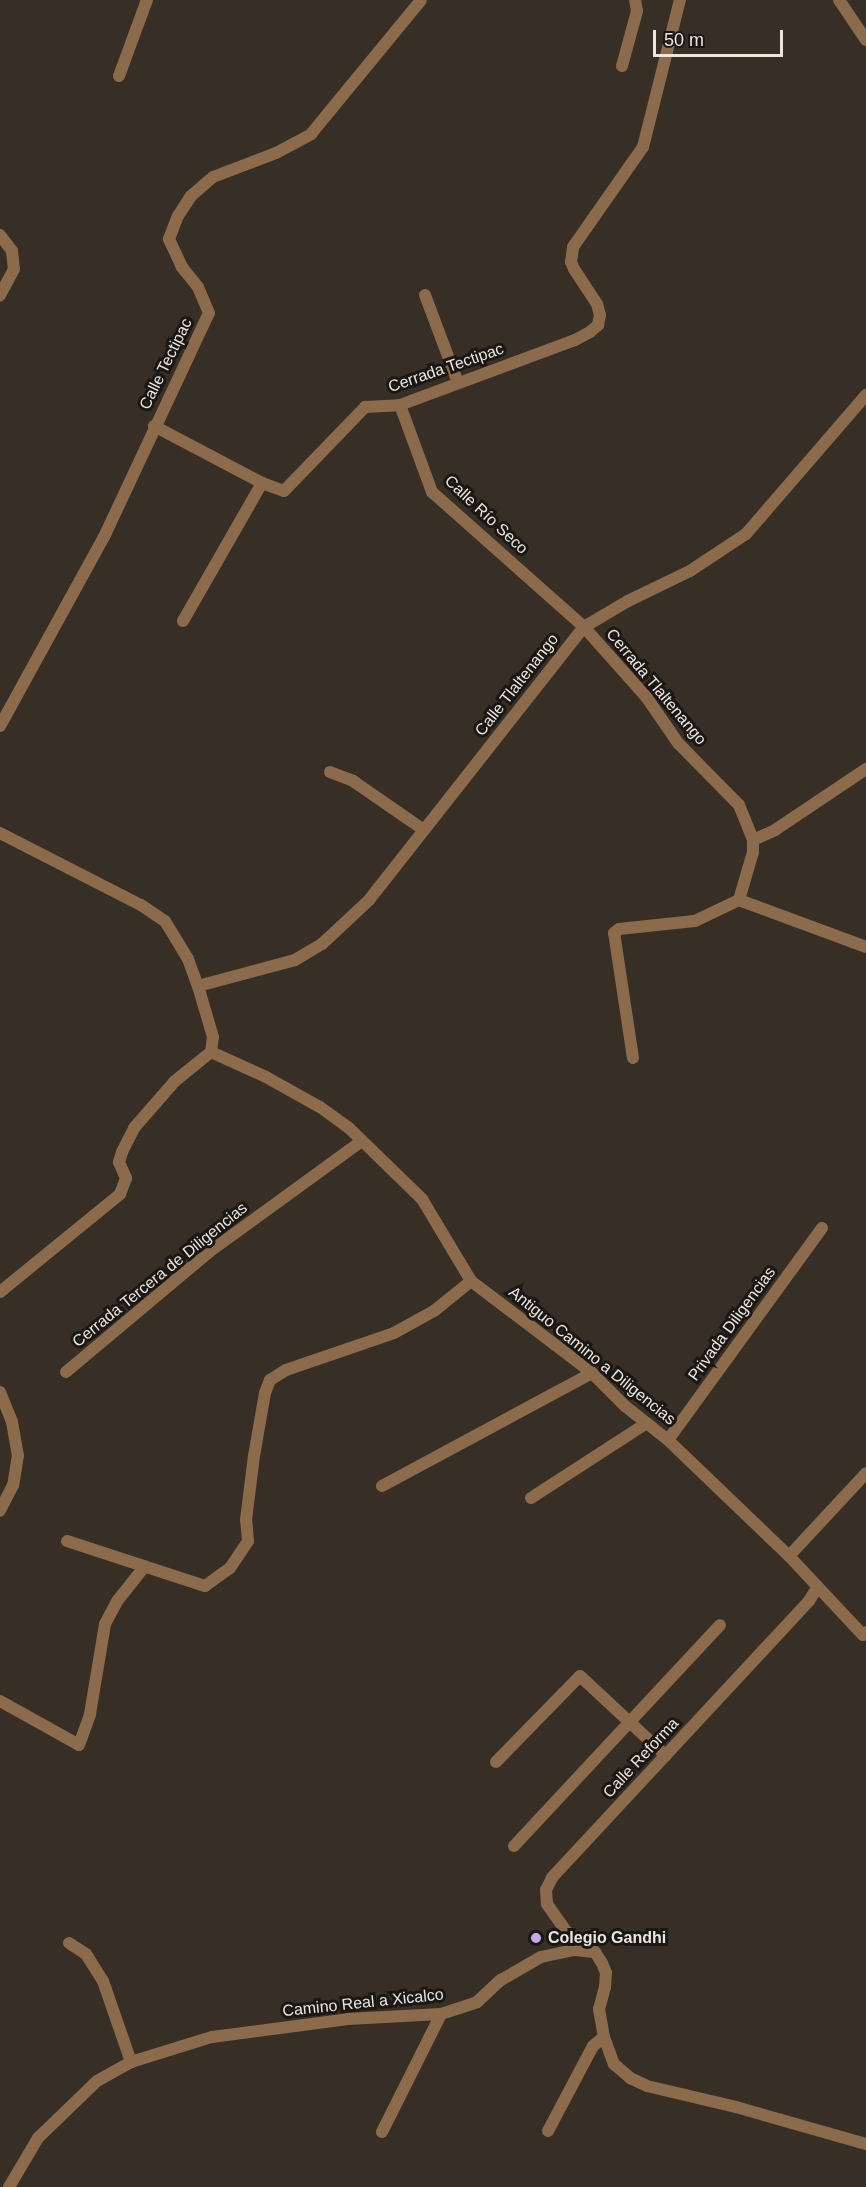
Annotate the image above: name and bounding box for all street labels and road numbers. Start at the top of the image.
street label: Calle Tectipac [136,315,196,413]
street label: Cerrada Tectipac [386,339,506,397]
street label: Calle Río Seco [440,472,532,558]
street label: Cerrada Tlaltenango [602,625,710,749]
street label: Calle Tlaltenango [471,630,563,740]
street label: Cerrada Tercera de Diligencias [69,1198,251,1352]
street label: Privada Diligencias [684,1263,780,1385]
street label: Antiguo Camino a Diligencias [505,1283,679,1429]
street label: Calle Reforma [599,1714,683,1802]
street label: Camino Real a Xicalco [282,1985,444,2021]

